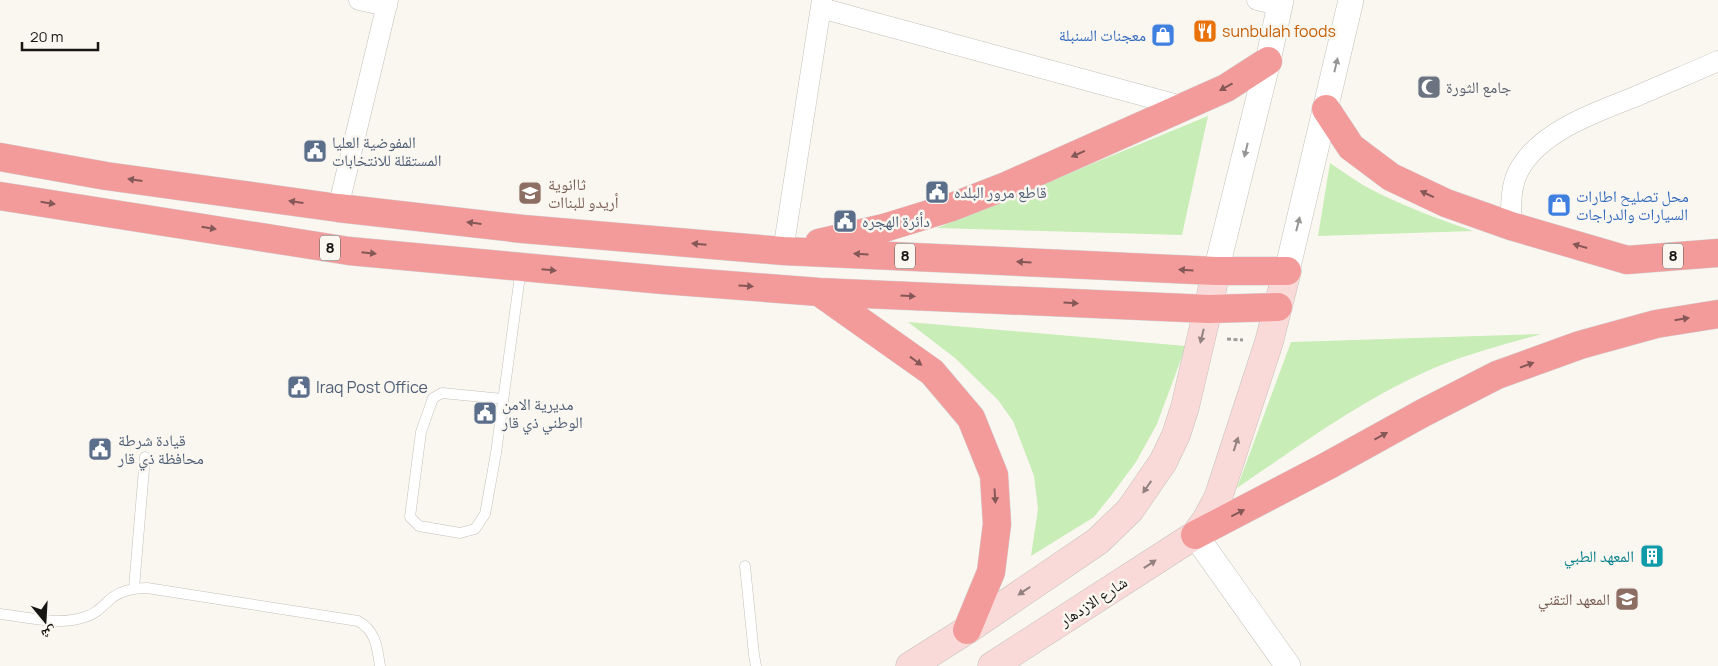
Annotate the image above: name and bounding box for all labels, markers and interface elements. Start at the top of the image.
restaurant icon: sunbulah foods [1192,18,1218,44]
scale bar [22,20,99,52]
place label: sunbulah foods [1222,20,1336,42]
shop icon: معجنات السنبلة [1150,22,1176,48]
place label: معجنات السنبلة [1059,24,1146,46]
text: 20 m [30,26,63,47]
one-way arrow [1332,58,1340,73]
mosque icon: جامع الثورة [1416,74,1442,100]
place label: جامع الثورة [1446,76,1512,98]
one-way arrow [1219,83,1234,91]
place label: المفوضية العليا المستقلة للانتخابات [332,131,442,171]
public building icon: المفوضية العليا المستقلة للانتخابات [302,138,328,164]
one-way arrow [1242,142,1250,157]
one-way arrow [1071,150,1085,158]
place label: ثاانوية أريدو للبناات [548,173,619,213]
one-way arrow [126,176,142,184]
public building icon: قاطع مرور البلده [924,179,950,205]
school or university icon: ثاانوية أريدو للبناات [517,180,543,206]
place label: قاطع مرور البلده [954,181,1047,203]
place label: محل تصليح اطارات السيارات والدراجات [1576,185,1689,225]
one-way arrow [1420,190,1434,198]
shop icon: محل تصليح اطارات السيارات والدراجات [1546,192,1572,218]
one-way arrow [287,198,303,206]
one-way arrow [41,200,57,208]
public building icon: دأئرة الهجره [832,208,858,234]
place label: دأئرة الهجره [862,210,930,232]
one-way arrow [1295,216,1303,231]
one-way arrow [466,219,482,227]
one-way arrow [201,225,217,233]
road number: 8 [320,236,340,260]
one-way arrow [691,239,707,247]
one-way arrow [1573,242,1588,250]
road number: 8 [895,244,915,268]
road number: 8 [1663,244,1683,268]
one-way arrow [362,249,378,257]
one-way arrow [853,250,869,258]
one-way arrow [1015,258,1031,266]
one-way arrow [1178,265,1194,273]
one-way arrow [541,266,557,274]
one-way arrow [738,283,754,291]
one-way arrow [901,292,917,300]
one-way arrow [1063,300,1079,308]
one-way arrow [1675,315,1691,323]
one-way arrow [1198,328,1206,343]
one-way arrow [909,356,923,366]
one-way arrow [1520,361,1535,369]
public building icon: Iraq Post Office [286,374,312,400]
place label: Iraq Post Office [316,376,428,398]
place label: مديرية الامن الوطني ذي قار [501,393,583,435]
public building icon: مديرية الامن الوطني ذي قار [472,400,498,426]
place label: قيادة شرطة محافظة ذي قار [117,429,204,471]
one-way arrow [1374,432,1388,440]
public building icon: قيادة شرطة محافظة ذي قار [87,436,113,462]
one-way arrow [1232,436,1240,451]
one-way arrow [1142,480,1152,494]
one-way arrow [992,489,1000,505]
one-way arrow [1231,509,1245,517]
building icon: المعهد الطبي [1639,543,1665,569]
place label: المعهد الطبي [1564,545,1634,569]
one-way arrow [1144,559,1157,568]
street label: شارع الازدهار [1054,571,1131,632]
one-way arrow [1017,586,1031,596]
school or university icon: المعهد التقني [1614,586,1640,612]
place label: المعهد التقني [1538,588,1610,612]
north arrow [20,596,70,646]
text: ش [39,623,59,645]

